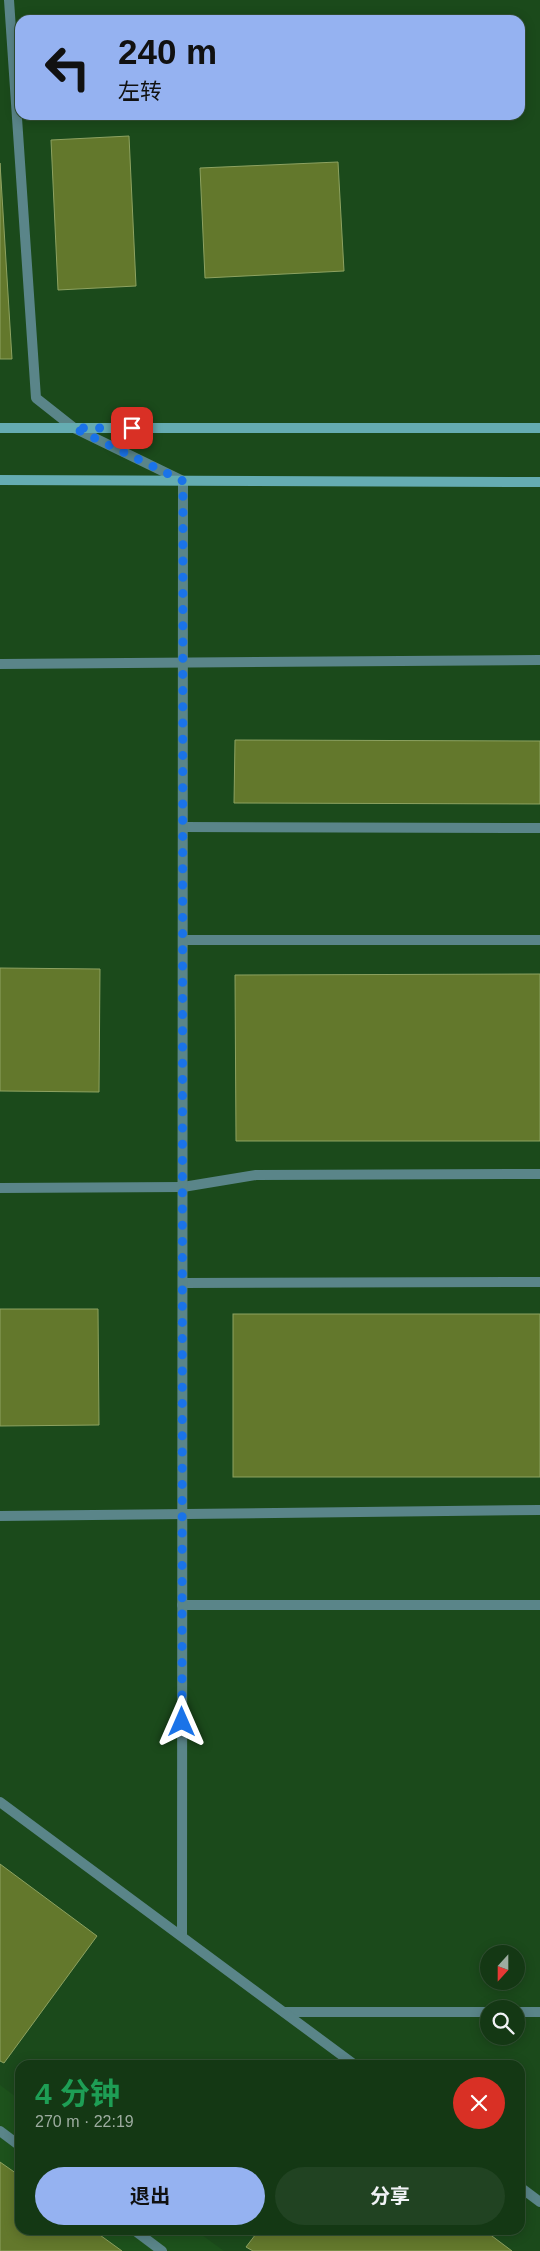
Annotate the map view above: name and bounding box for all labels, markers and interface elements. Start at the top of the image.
text: 240 m [118,32,217,71]
icon: left [35,35,100,100]
text: 左转 [118,79,162,104]
pin [111,407,153,449]
icon: arrive [118,414,146,442]
position arrow [155,1695,207,1747]
north arrow [480,1945,525,1990]
map controls [480,1945,525,2045]
button: search [480,2000,525,2045]
text: 4 分钟 [35,2077,120,2110]
button: close [453,2077,505,2129]
text: 270 m · 22:19 [35,2113,134,2130]
button: 退出 [35,2167,265,2225]
button: 分享 [275,2167,505,2225]

